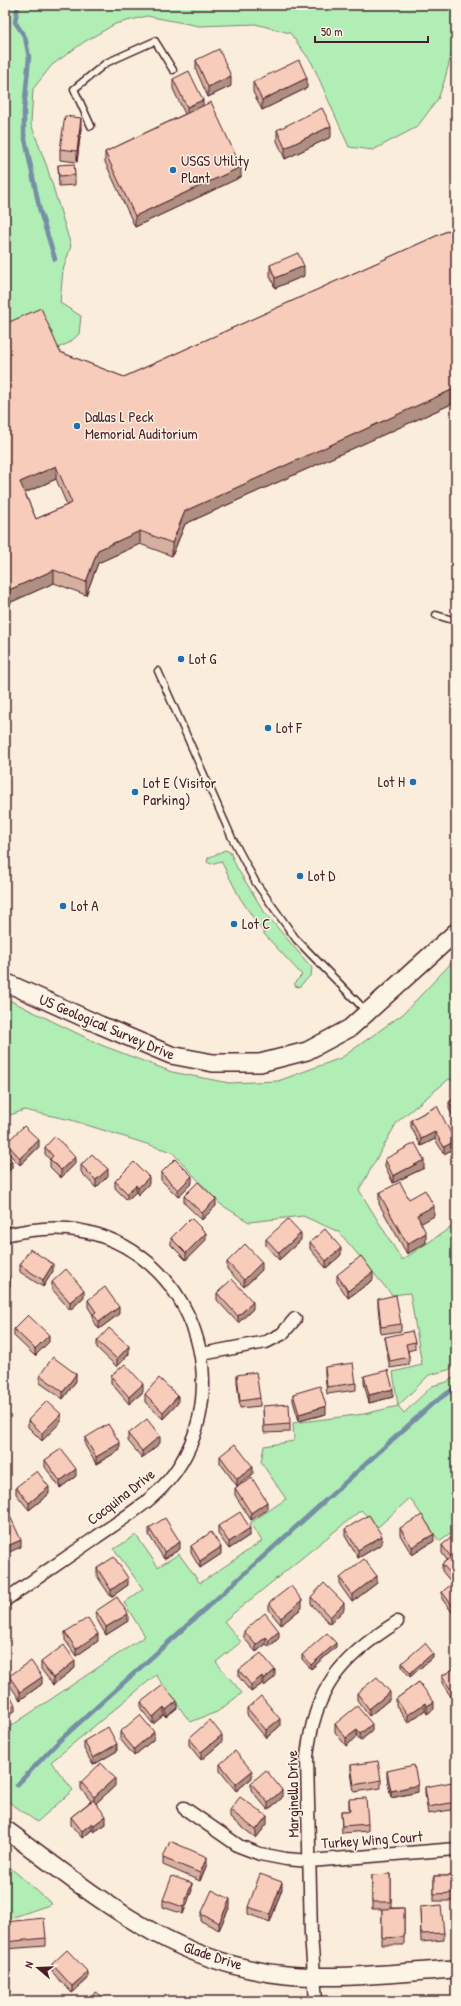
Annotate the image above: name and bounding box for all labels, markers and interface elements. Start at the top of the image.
scale bar [315,18,428,44]
text: 50 m [321,23,342,40]
place label: USGS Utility Plant [181,150,249,188]
marker: USGS Utility Plant [168,165,178,175]
place label: Dallas L Peck Memorial Auditorium [85,406,198,444]
marker: Dallas L Peck Memorial Auditorium [72,421,82,431]
place label: Lot G [189,648,217,669]
marker: Lot G [176,654,186,664]
place label: Lot F [276,717,302,738]
marker: Lot F [263,723,273,733]
place label: Lot H [378,771,405,792]
place label: Lot E (Visitor Parking) [143,772,216,810]
marker: Lot H [408,777,418,787]
marker: Lot E (Visitor Parking) [130,787,140,797]
place label: Lot D [308,865,336,886]
marker: Lot D [295,871,305,881]
place label: Lot A [71,895,99,916]
marker: Lot A [58,901,68,911]
place label: Lot C [242,913,270,934]
marker: Lot C [229,919,239,929]
street label: US Geological Survey Drive [36,988,178,1065]
street label: Cocquina Drive [82,1463,159,1530]
street label: Marginella Drive [281,1750,304,1838]
street label: Turkey Wing Court [321,1825,424,1854]
street label: Glade Drive [181,1936,245,1975]
north arrow [18,1948,58,1988]
text: N [21,1960,36,1970]

